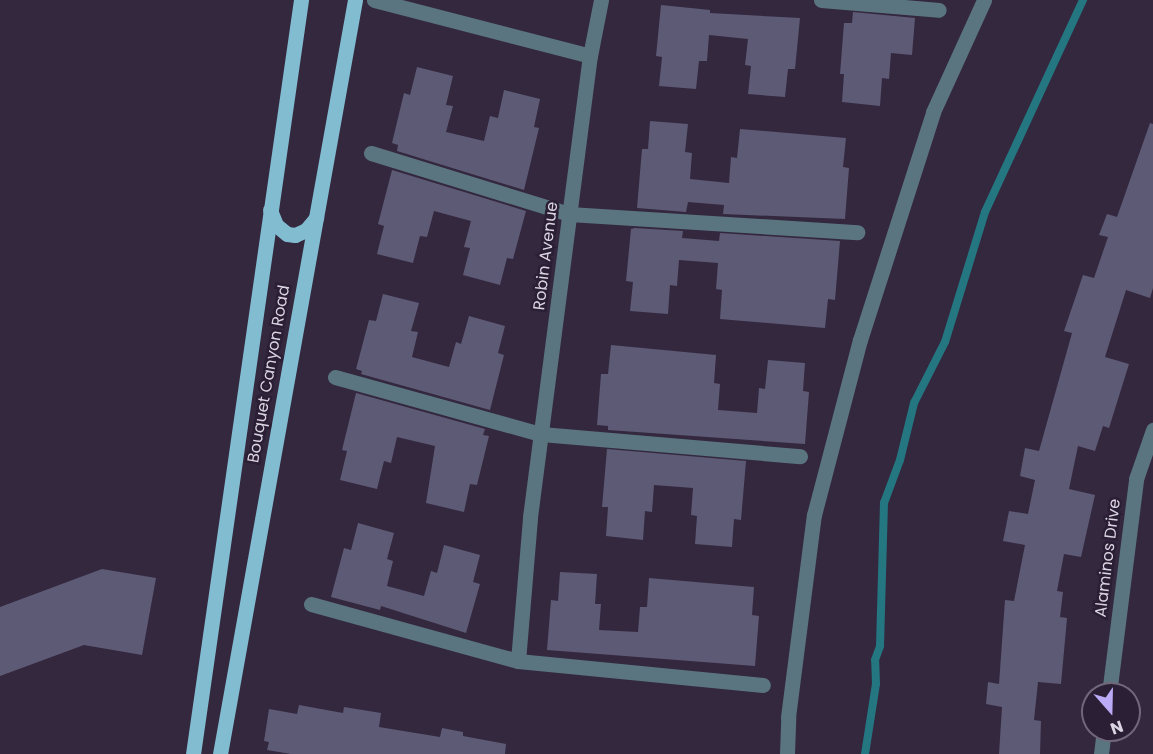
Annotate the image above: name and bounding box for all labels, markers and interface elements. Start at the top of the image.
street label: Robin Avenue [530,201,562,311]
street label: Bouquet Canyon Road [244,284,294,464]
street label: Alaminos Drive [1091,498,1125,618]
north arrow [1081,682,1141,742]
text: N [1107,715,1126,740]

